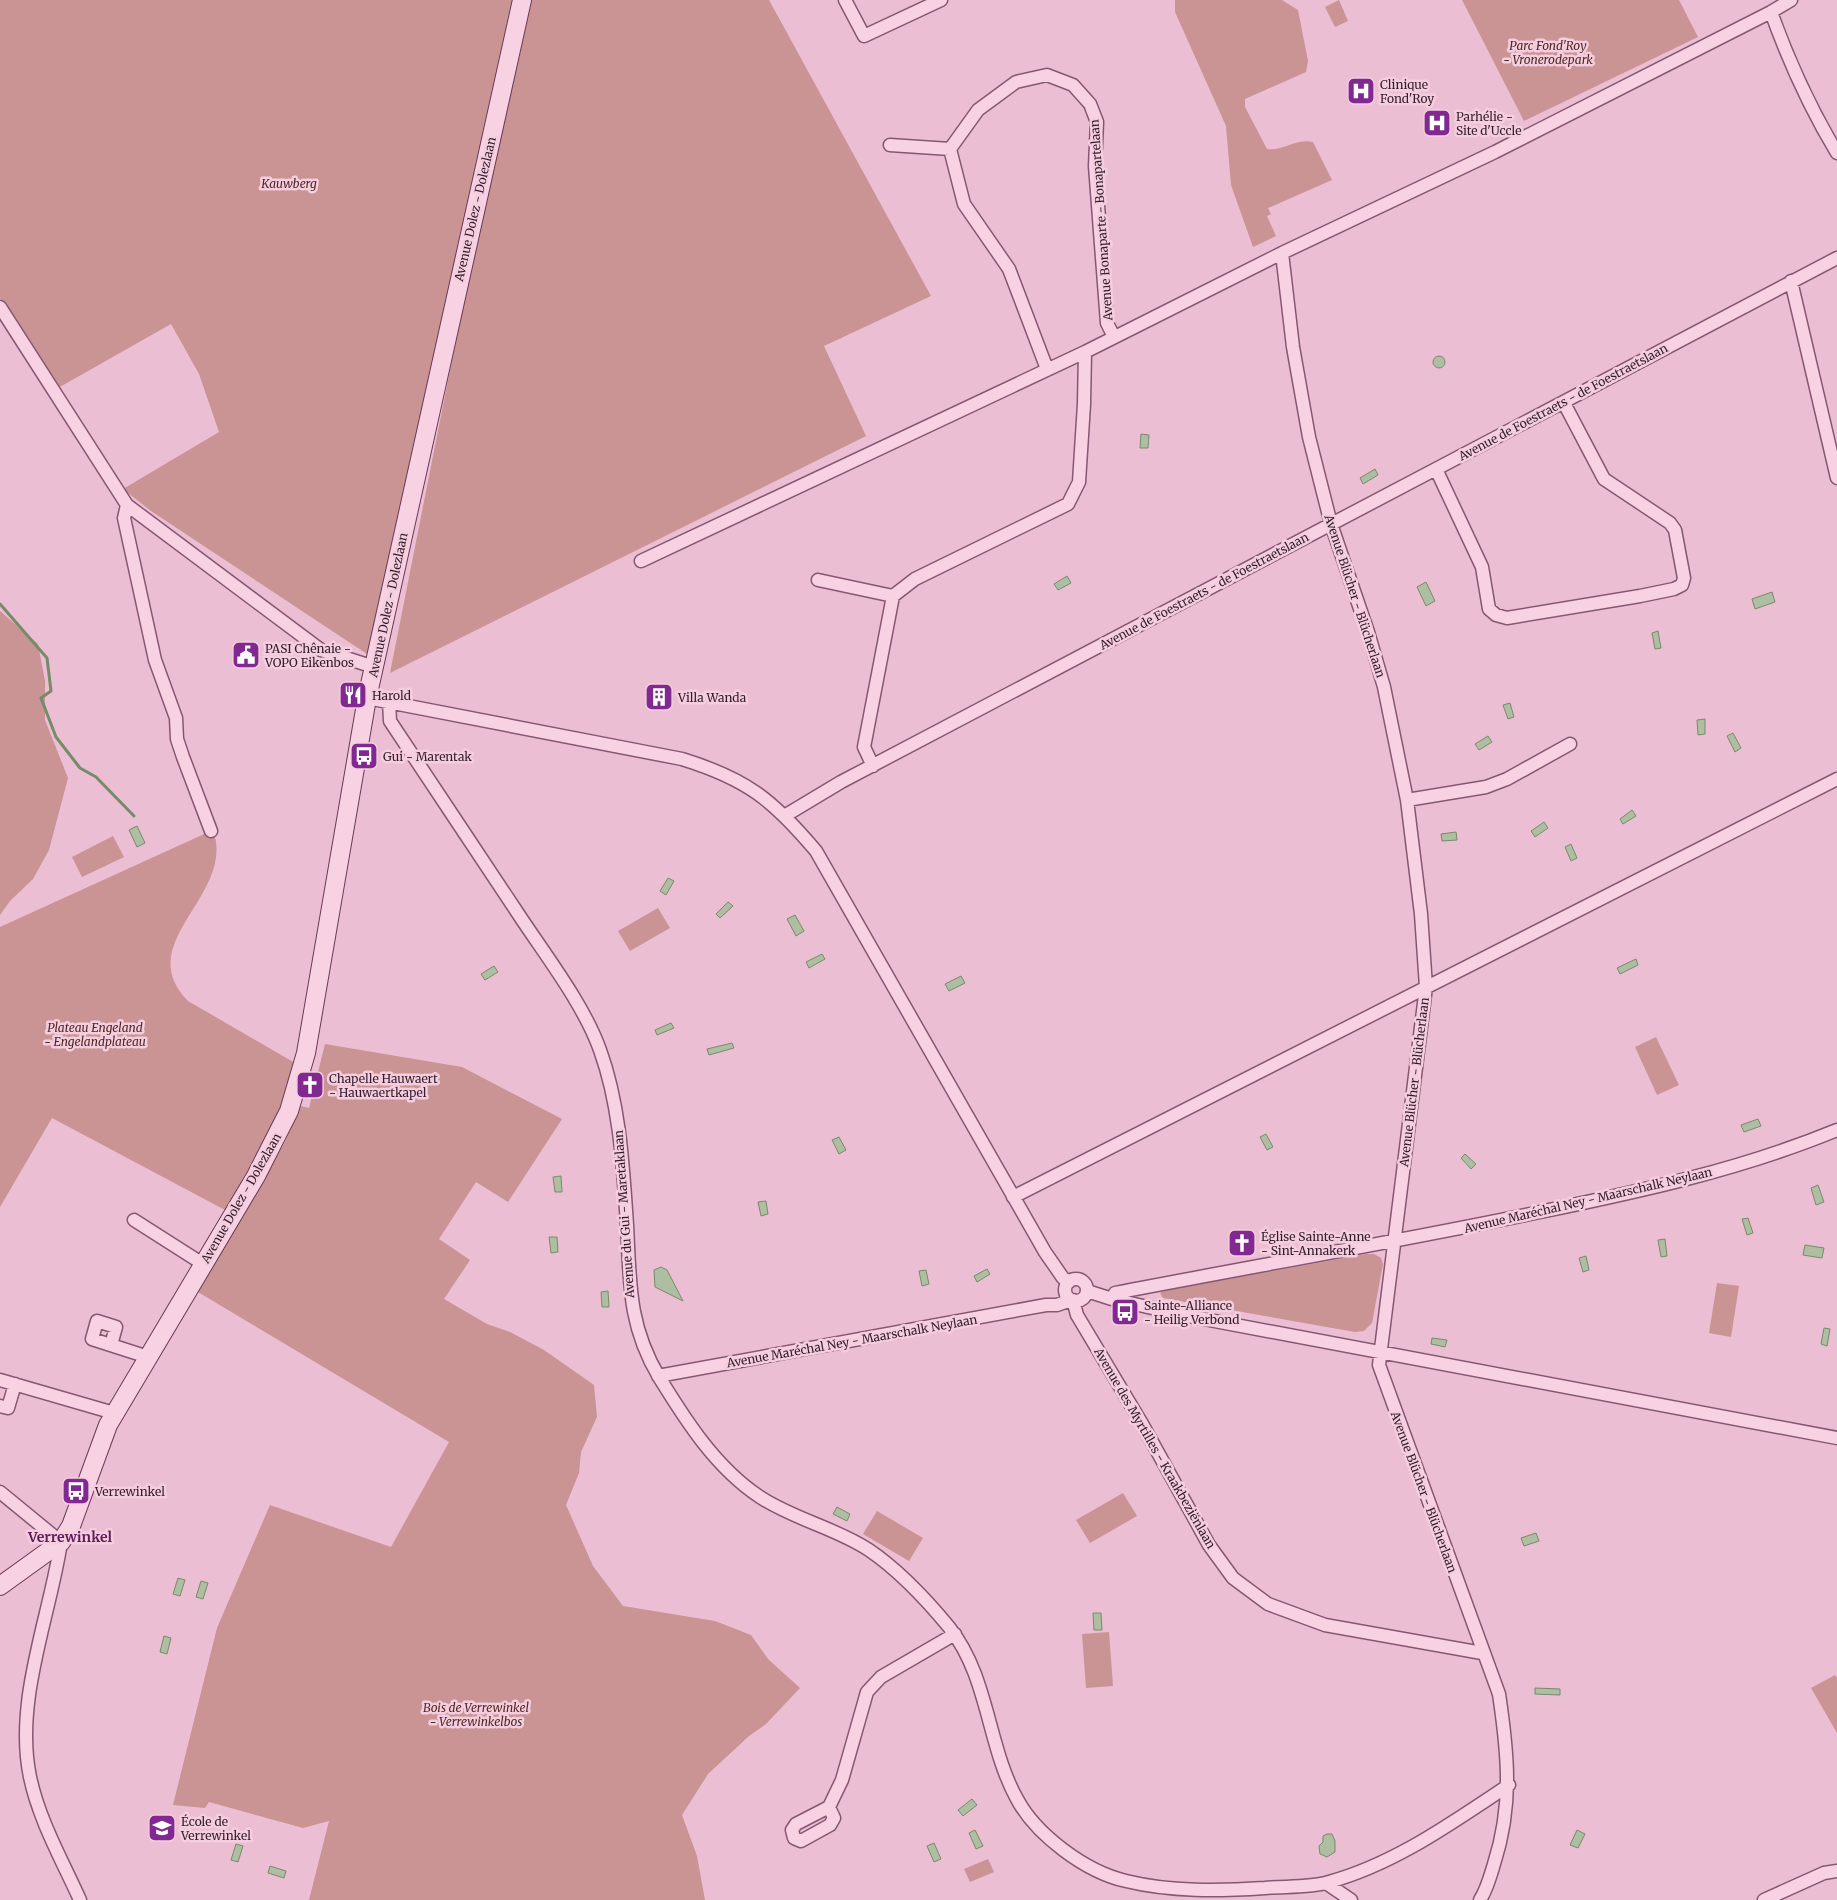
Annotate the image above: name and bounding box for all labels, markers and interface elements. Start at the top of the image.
park label: Parc Fond'Roy - Vronerodepark [1503,38,1593,67]
hospital icon: Clinique Fond'Roy [1346,76,1376,106]
place label: Clinique Fond'Roy [1380,77,1434,106]
hospital icon: Parhélie - Site d'Uccle [1422,108,1452,138]
place label: Parhélie - Site d'Uccle [1456,109,1522,138]
street label: Avenue Bonaparte - Bonapartelaan [1086,119,1116,322]
street label: Avenue Dolez - Dolezlaan [451,135,499,284]
park label: Kauwberg [260,176,317,191]
street label: Avenue de Foestraets - de Foestraetslaan [1455,340,1670,464]
street label: Avenue Blücher - Blücherlaan [1321,511,1389,680]
street label: Avenue de Foestraets - de Foestraetslaan [1096,529,1311,653]
street label: Avenue Dolez - Dolezlaan [365,531,411,680]
public building icon: PASI Chênaie - VOPO Eikenbos [231,640,261,670]
place label: PASI Chênaie - VOPO Eikenbos [264,641,354,670]
restaurant icon: Harold [338,680,368,710]
building icon: Villa Wanda [644,682,674,712]
place label: Harold [372,688,411,703]
place label: Villa Wanda [677,690,747,705]
bus stop icon: Gui - Marentak [349,741,379,771]
place label: Gui - Marentak [383,749,472,764]
street label: Avenue Blücher - Blücherlaan [1396,996,1432,1169]
park label: Plateau Engeland - Engelandplateau [44,1020,146,1049]
church icon: Chapelle Hauwaert - Hauwaertkapel [295,1070,325,1100]
place label: Chapelle Hauwaert - Hauwaertkapel [329,1071,438,1100]
street label: Avenue du Gui - Maretaklaan [611,1129,637,1300]
street label: Avenue Dolez - Dolezlaan [197,1130,284,1267]
street label: Avenue Maréchal Ney - Maarschalk Neylaan [1461,1164,1714,1236]
church icon: Église Sainte-Anne - Sint-Annakerk [1227,1228,1257,1258]
place label: Église Sainte-Anne - Sint-Annakerk [1261,1229,1371,1258]
bus stop icon: Sainte-Alliance - Heilig Verbond [1110,1297,1140,1327]
place label: Sainte-Alliance - Heilig Verbond [1144,1298,1239,1327]
street label: Avenue Maréchal Ney - Maarschalk Neylaan [725,1312,979,1371]
street label: Avenue des Myrtilles - Kraakbeziënlaan [1091,1344,1219,1551]
street label: Avenue Blücher - Blücherlaan [1387,1408,1460,1575]
bus stop icon: Verrewinkel [61,1476,91,1506]
place label: Verrewinkel [94,1484,165,1499]
district label: Verrewinkel [27,1528,112,1546]
park label: Bois de Verrewinkel - Verrewinkelbos [423,1700,529,1729]
school or university icon: École de Verrewinkel [147,1813,177,1843]
place label: École de Verrewinkel [180,1814,251,1843]

